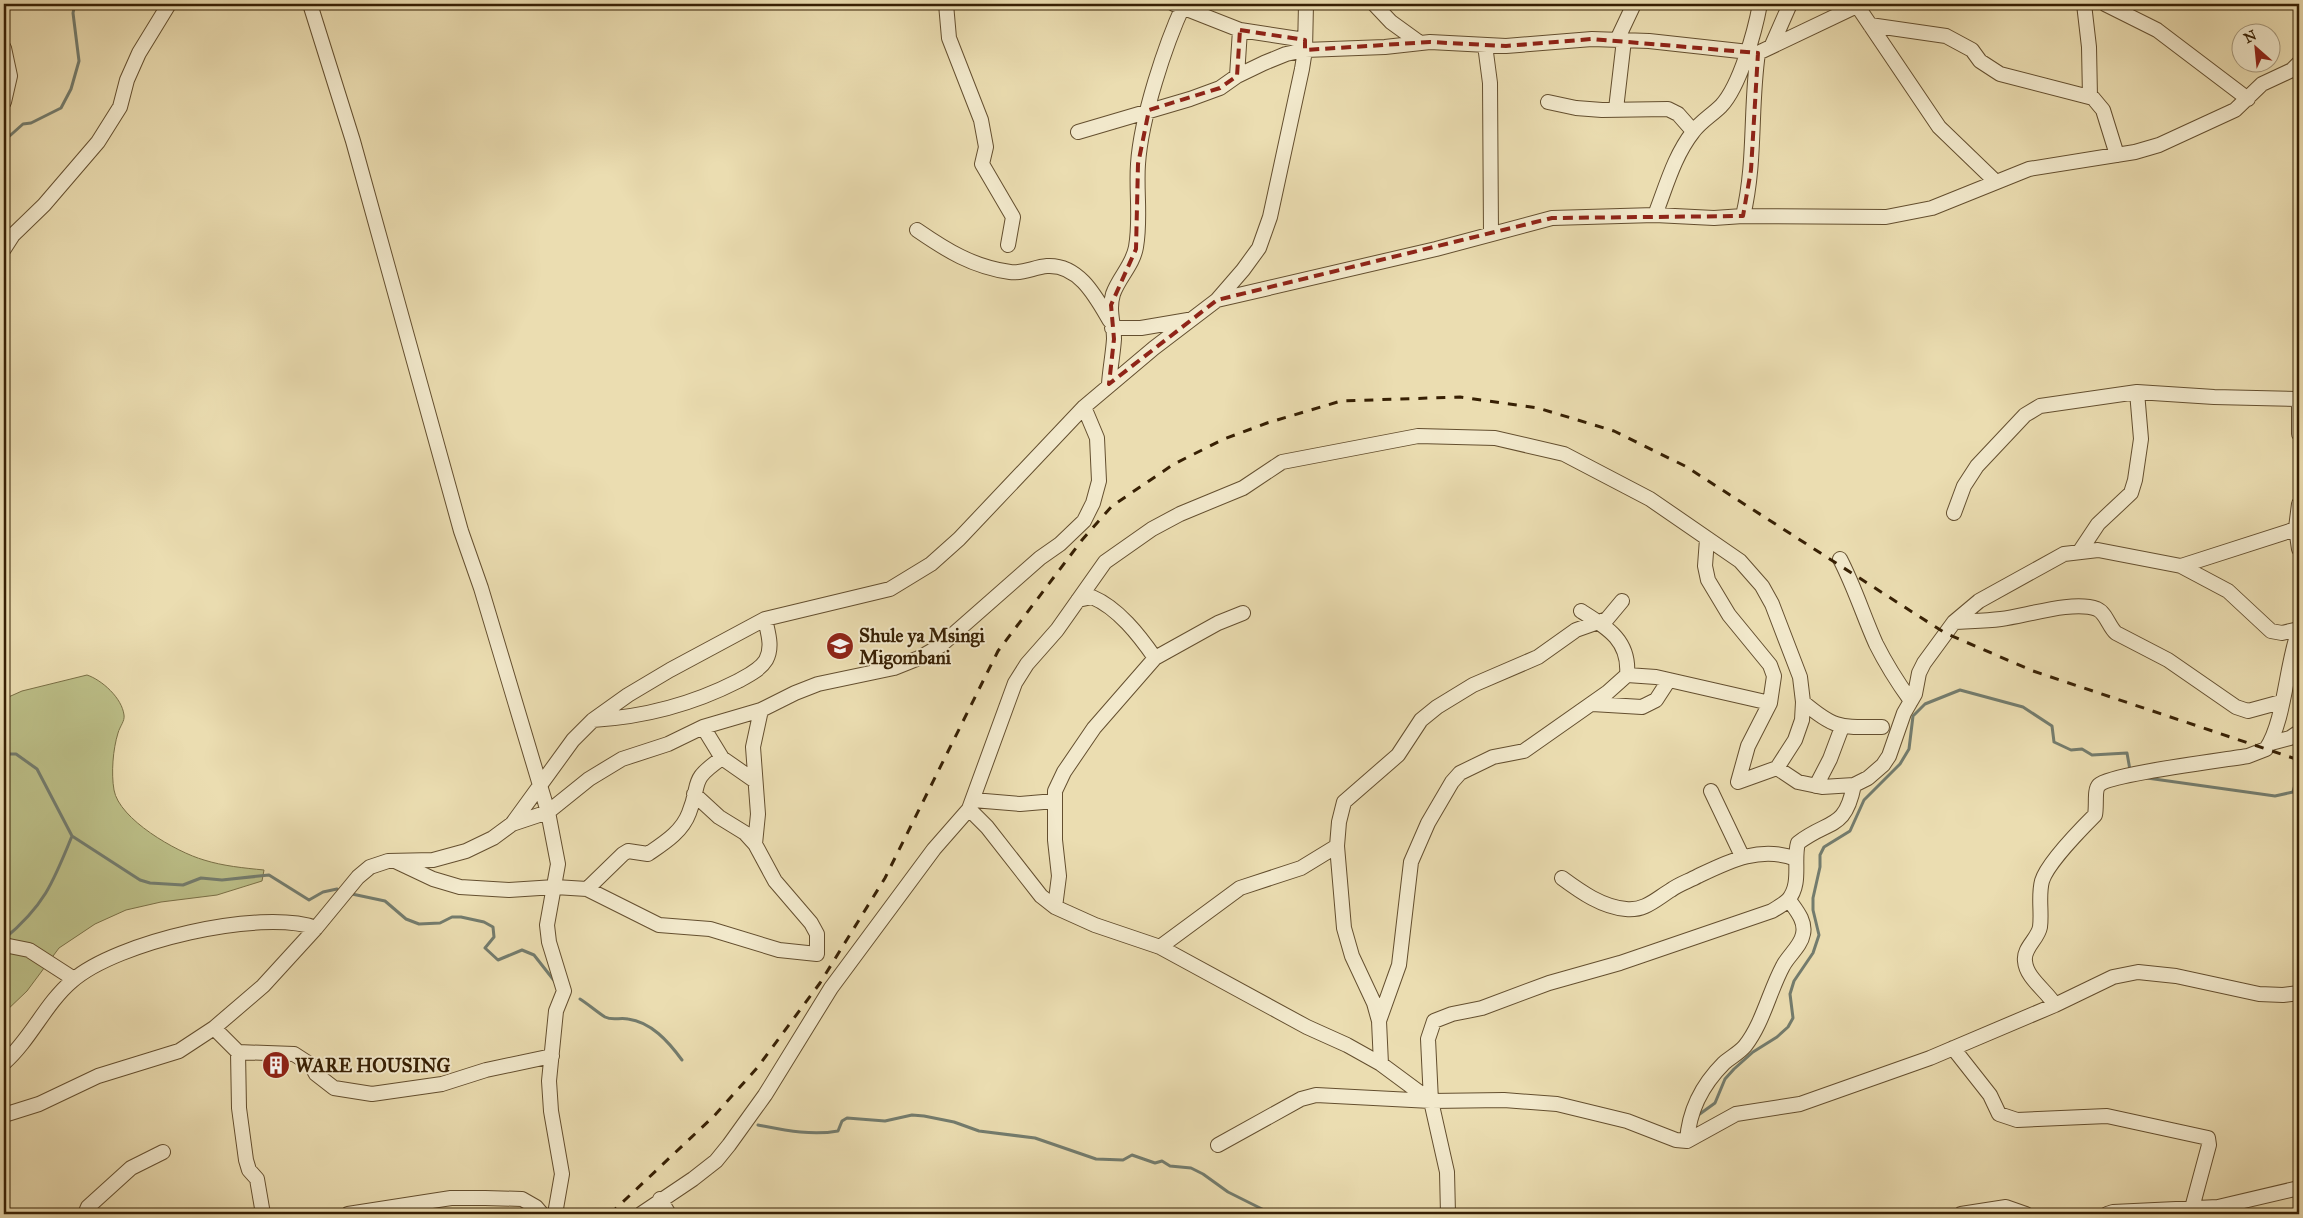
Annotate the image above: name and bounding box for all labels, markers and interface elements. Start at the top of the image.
north arrow [2230,22,2280,72]
text: N [2241,27,2260,47]
place label: Shule ya Msingi Migombani [859,624,985,670]
school or university icon: Shule ya Msingi Migombani [825,631,855,661]
building icon: WARE HOUSING [261,1050,291,1080]
place label: WARE HOUSING [295,1054,450,1077]

